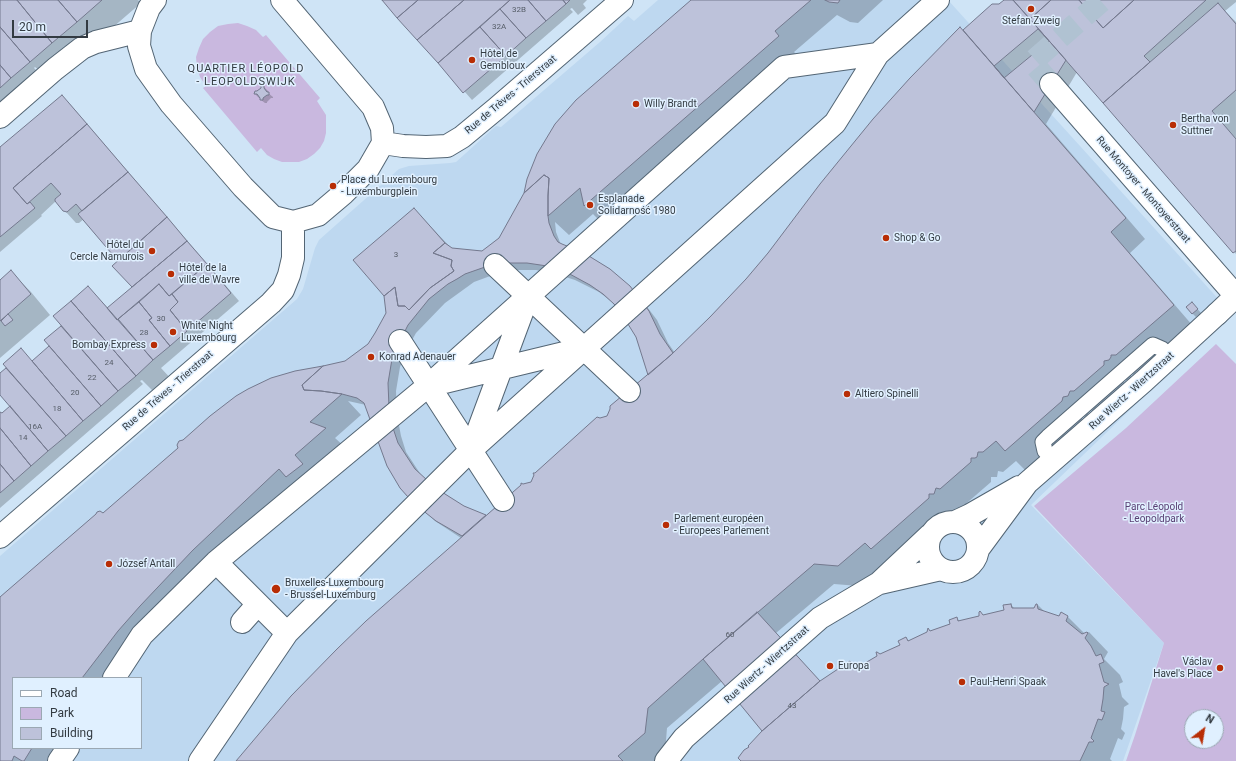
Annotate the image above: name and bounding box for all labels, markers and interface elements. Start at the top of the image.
marker: Stefan Zweig [1026,4,1036,14]
house number: 32B [512,5,526,15]
scale bar [14,12,90,38]
place label: Stefan Zweig [1002,15,1060,27]
text: 20 m [19,20,46,34]
house number: 32A [492,22,506,32]
place label: Hôtel de Gembloux [480,48,525,72]
street label: Rue de Trèves - Trierstraat [463,53,559,137]
marker: Hôtel de Gembloux [467,55,477,65]
district label: QUARTIER LÉOPOLD - LEOPOLDSWIJK [188,62,304,88]
place label: Willy Brandt [644,98,697,110]
marker: Willy Brandt [631,99,641,109]
place label: Bertha von Suttner [1181,113,1229,136]
marker: Bertha von Suttner [1168,120,1178,130]
street label: Rue Montoyer - Montoyerstraat [1093,134,1193,246]
place label: Place du Luxembourg - Luxemburgplein [341,174,437,198]
marker: Place du Luxembourg - Luxemburgplein [328,181,338,191]
place label: Esplanade Solidarność 1980 [598,193,676,216]
marker: Esplanade Solidarność 1980 [585,200,595,210]
place label: Shop & Go [894,232,940,244]
marker: Shop & Go [881,233,891,243]
place label: Hôtel du Cercle Namurois [70,239,144,262]
marker: Hôtel du Cercle Namurois [147,246,157,256]
house number: 3 [394,250,398,260]
place label: Hôtel de la ville de Wavre [179,262,240,286]
marker: Hôtel de la ville de Wavre [166,269,176,279]
house number: 30 [157,314,165,324]
place label: White Night Luxembourg [181,320,236,344]
marker: White Night Luxembourg [168,327,178,337]
house number: 28 [140,328,148,338]
place label: Bombay Express [72,339,146,351]
marker: Bombay Express [149,340,159,350]
street label: Rue de Trèves - Trierstraat [120,348,216,434]
street label: Rue Wiertz - Wiertzstraat [1087,350,1177,432]
place label: Konrad Adenauer [379,351,456,363]
marker: Konrad Adenauer [366,352,376,362]
house number: 24 [105,358,113,368]
house number: 22 [88,373,96,383]
house number: 20 [71,388,79,398]
place label: Altiero Spinelli [855,388,919,400]
marker: Altiero Spinelli [842,389,852,399]
house number: 18 [53,404,61,414]
house number: 16A [28,422,42,432]
house number: 14 [19,433,27,443]
park label: Parc Léopold - Leopoldpark [1124,501,1184,524]
place label: Parlement européen - Europees Parlement [674,513,769,536]
marker: Parlement européen - Europees Parlement [661,520,671,530]
place label: József Antall [117,558,175,570]
marker: József Antall [104,559,114,569]
place label: Bruxelles-Luxembourg - Brussel-Luxemburg [285,577,384,600]
marker: Bruxelles-Luxembourg - Brussel-Luxemburg [270,583,282,595]
street label: Rue Wiertz - Wiertzstraat [722,624,812,706]
house number: 60 [726,630,734,640]
place label: Václav Havel's Place [1153,656,1212,680]
place label: Europa [838,660,869,672]
marker: Europa [825,661,835,671]
marker: Václav Havel's Place [1215,663,1225,673]
place label: Paul-Henri Spaak [970,676,1046,688]
legend [12,677,142,749]
marker: Paul-Henri Spaak [957,677,967,687]
text: Road [50,686,78,700]
house number: 43 [788,701,796,711]
text: Park [50,706,74,720]
north arrow [1184,709,1224,749]
text: N [1203,712,1217,727]
text: Building [50,726,93,740]

